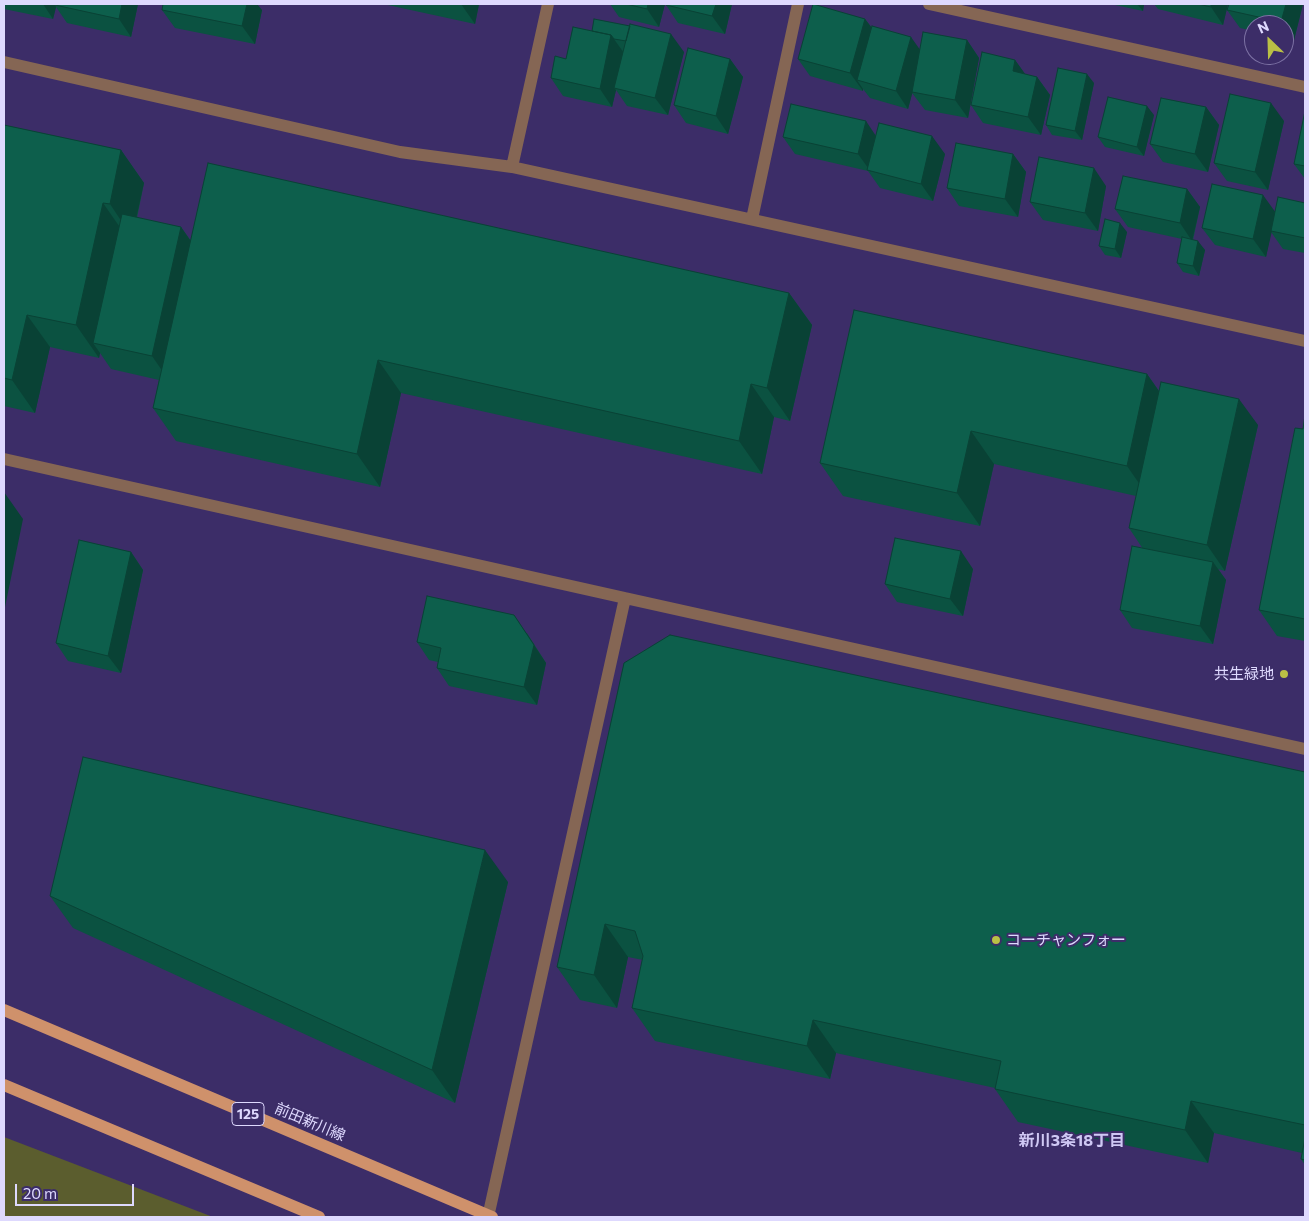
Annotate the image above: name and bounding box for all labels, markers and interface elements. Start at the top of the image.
north arrow [1244,15,1294,65]
text: N [1255,17,1271,37]
place label: 共生緑地 [1214,665,1274,683]
marker: 共生緑地 [1278,668,1290,680]
place label: コーチャンフォー [1006,931,1126,949]
marker: コーチャンフォー [990,934,1002,946]
street label: 前田新川線 [272,1099,348,1145]
road number: 125 [232,1102,264,1126]
district label: 新川3条18丁目 [1019,1131,1125,1151]
scale bar [18,1174,136,1206]
text: 20 m [23,1184,57,1202]

